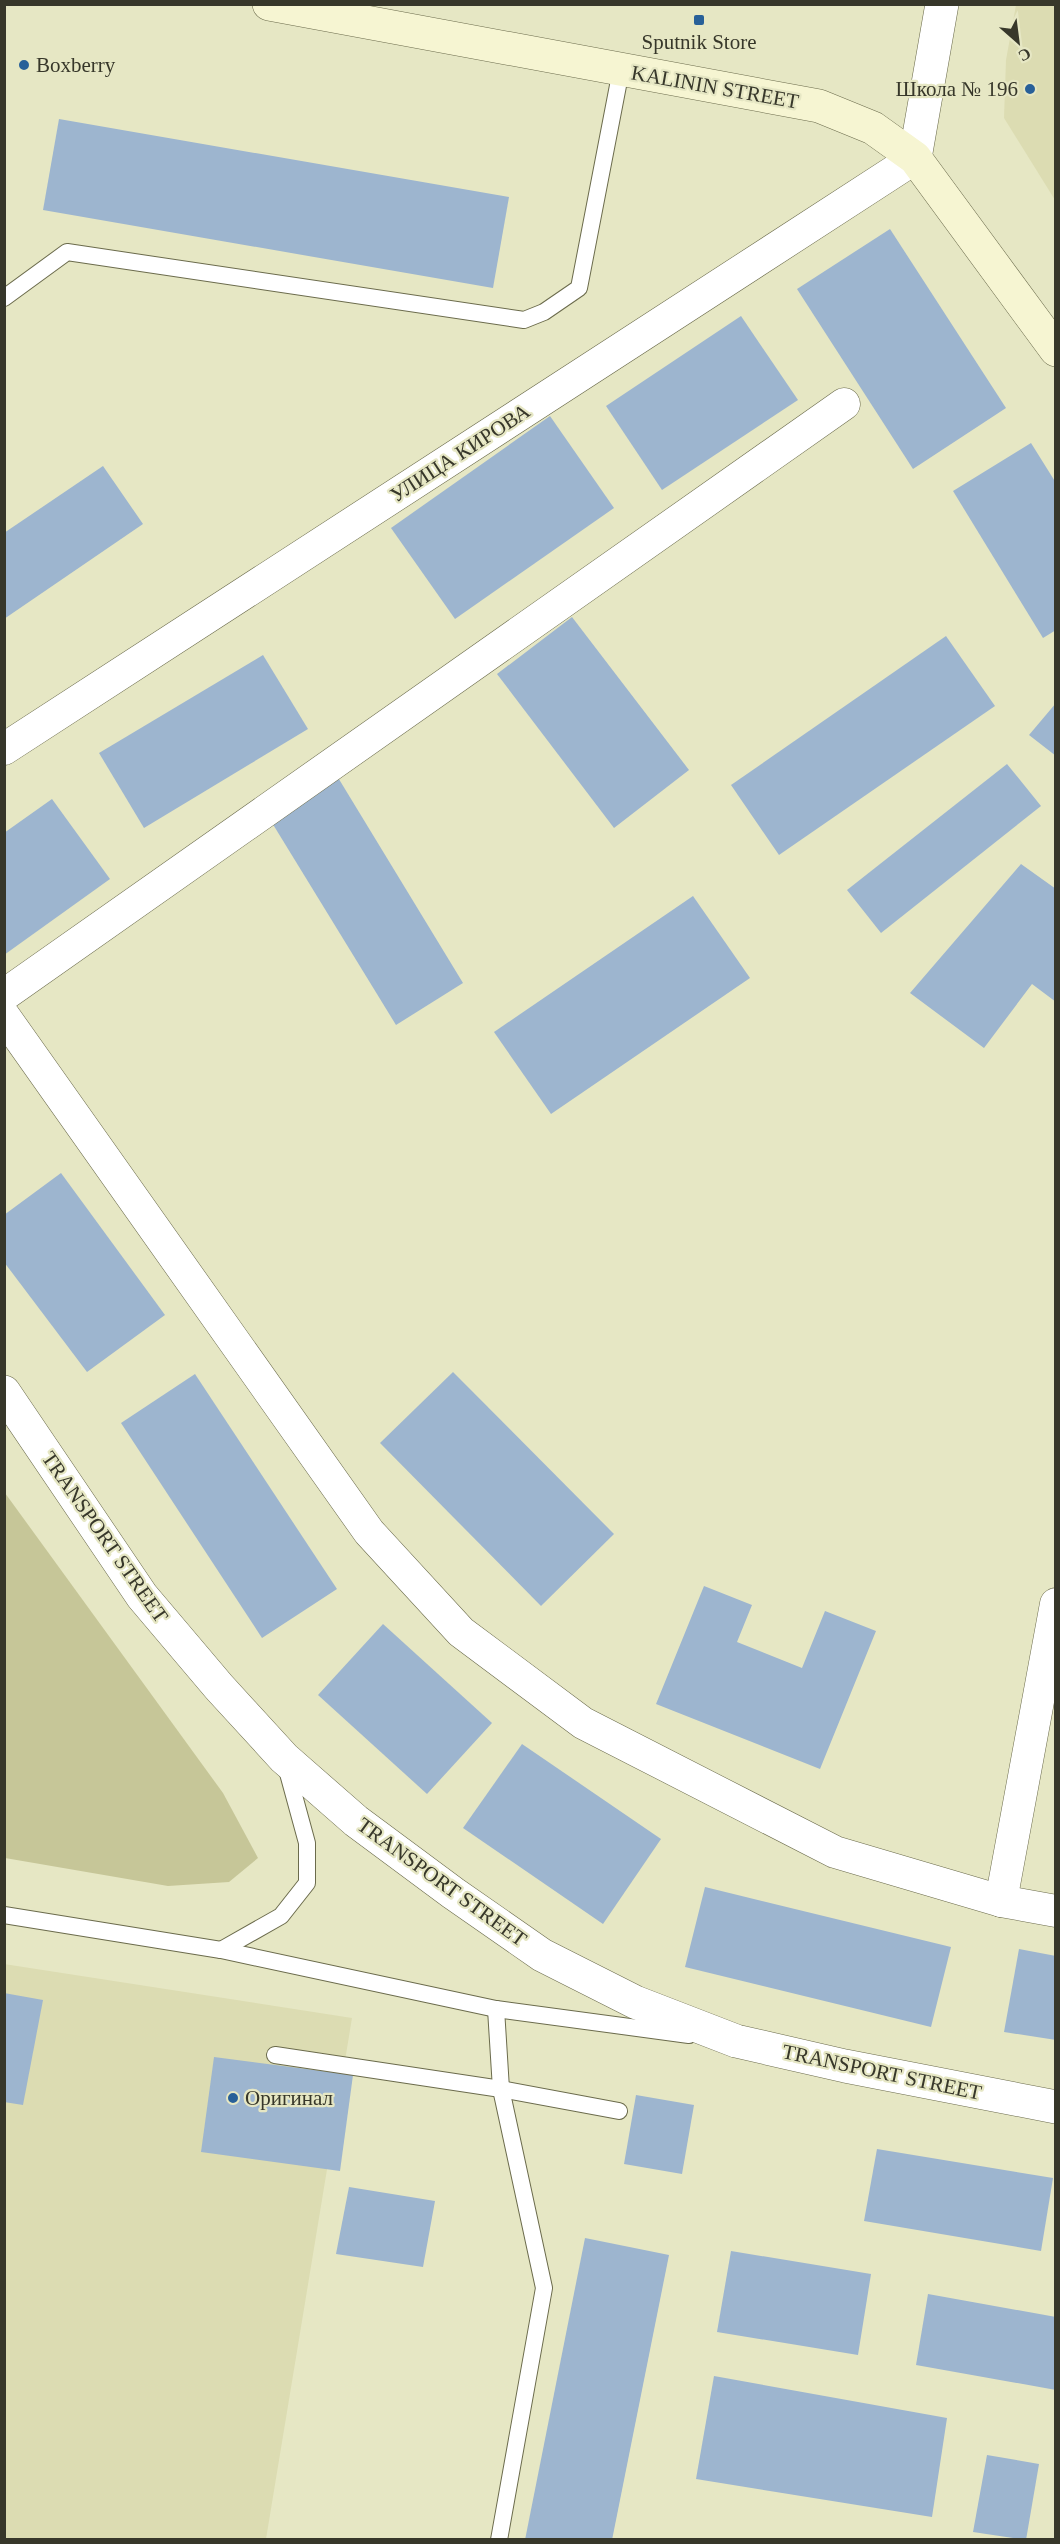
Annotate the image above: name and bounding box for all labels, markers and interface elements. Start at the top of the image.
north arrow [988,12,1048,72]
marker: Sputnik Store [692,13,706,27]
place label: Sputnik Store [642,30,756,54]
text: С [1016,45,1034,65]
place label: Boxberry [36,53,116,77]
marker: Boxberry [17,58,31,72]
street label: KALININ STREET [629,60,801,114]
place label: Школа № 196 [896,77,1018,101]
marker: Школа № 196 [1023,82,1037,96]
street label: УЛИЦА КИРОВА [386,398,535,507]
street label: TRANSPORT STREET [37,1447,173,1627]
street label: TRANSPORT STREET [353,1813,531,1952]
street label: TRANSPORT STREET [780,2039,984,2105]
place label: Оригинал [245,2086,333,2110]
marker: Оригинал [226,2091,240,2105]

